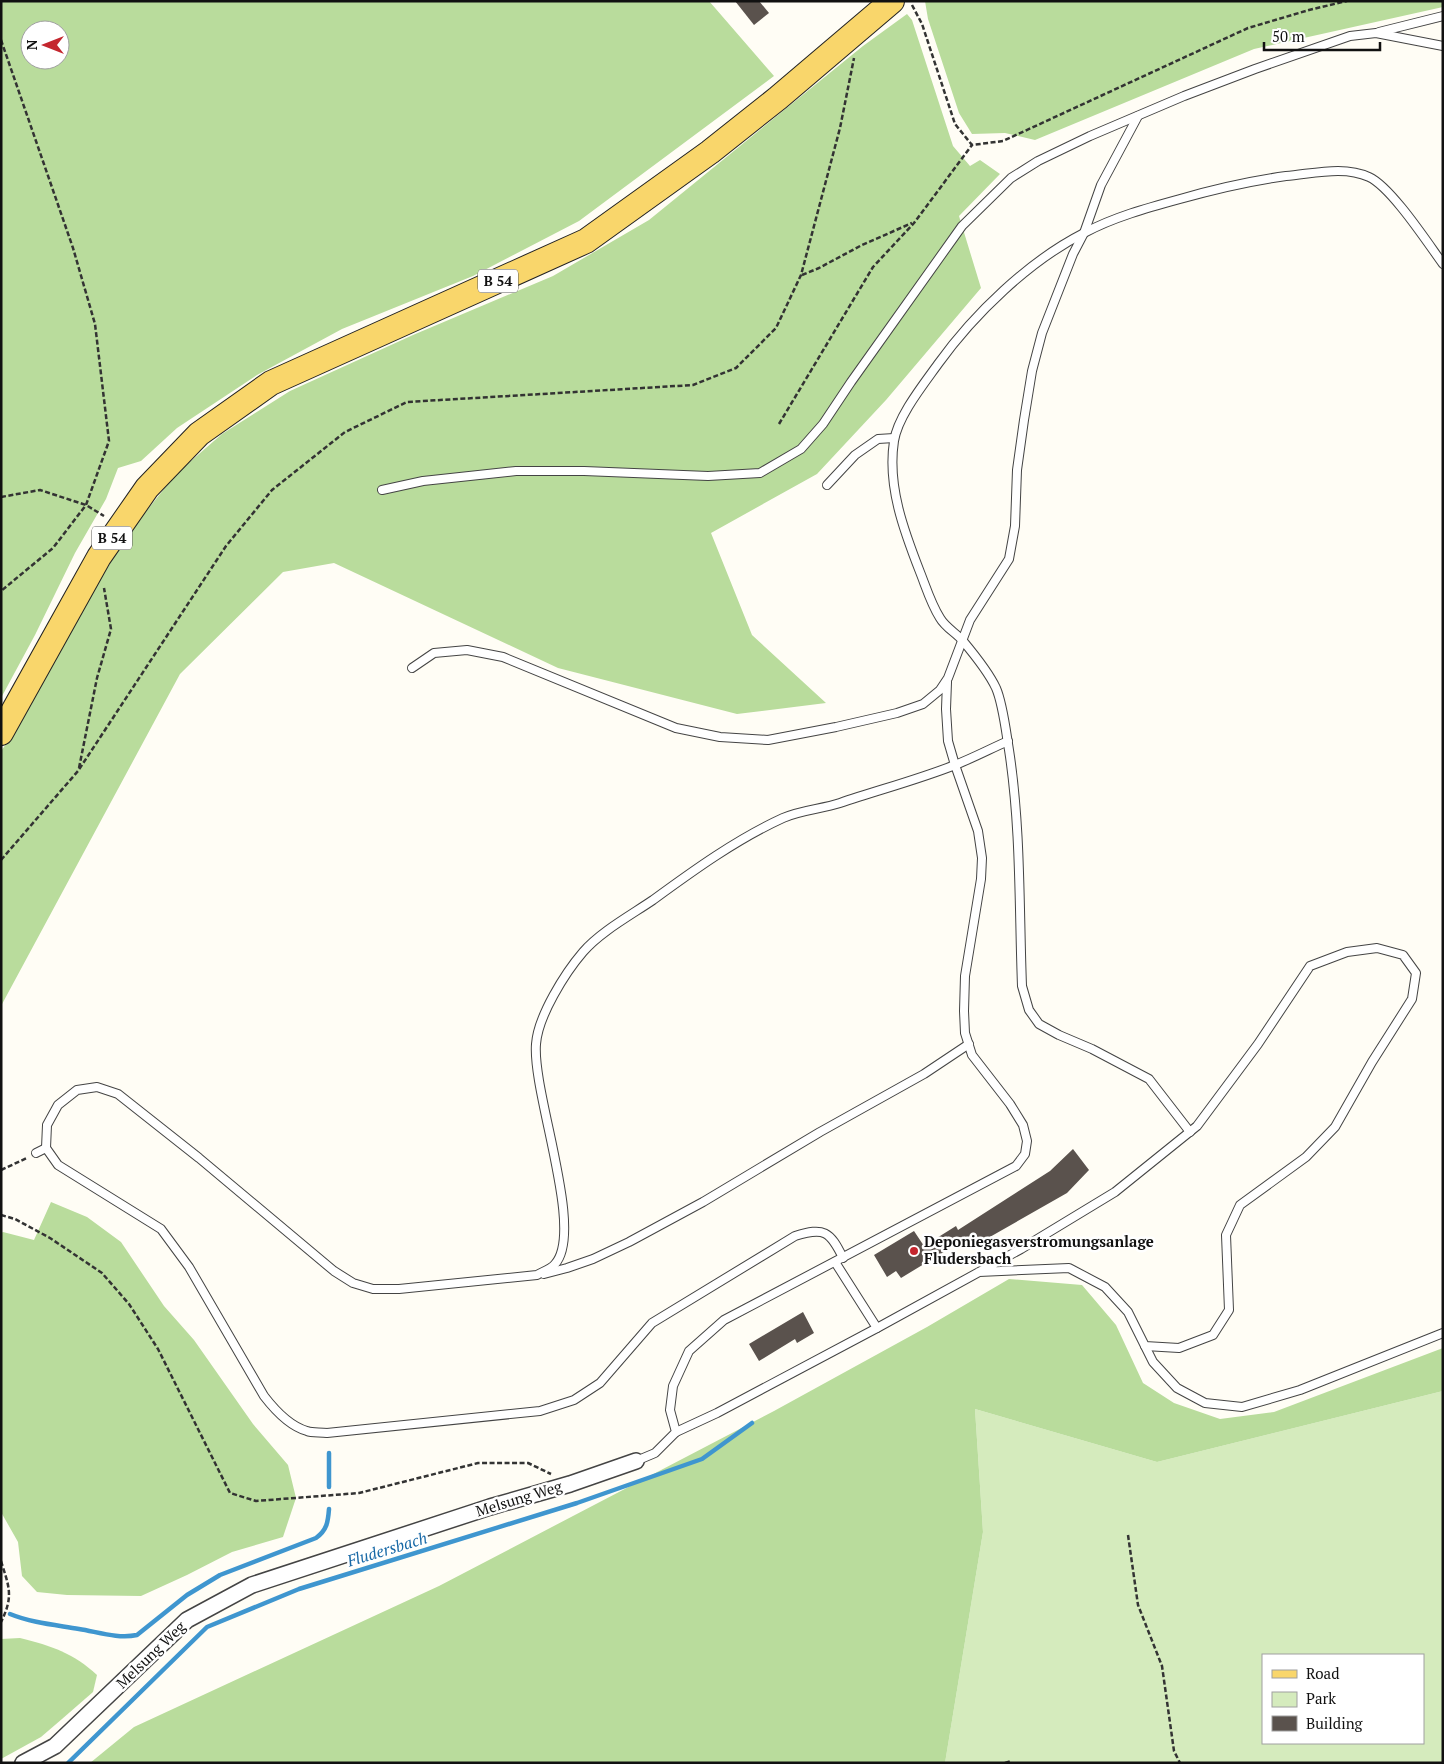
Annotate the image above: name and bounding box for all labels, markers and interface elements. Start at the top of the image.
north arrow [20,20,70,70]
scale bar [1264,20,1380,52]
text: 50 m [1272,26,1305,46]
text: N [22,39,41,50]
road number: B 54 [478,270,518,292]
road number: B 54 [92,526,132,550]
place label: Deponiegasverstromungsanlage Fludersbach [924,1231,1154,1268]
marker: Deponiegasverstromungsanlage Fludersbach [908,1245,920,1257]
street label: Melsung Weg [473,1475,565,1521]
water label: Fludersbach [343,1526,430,1572]
street label: Melsung Weg [111,1615,190,1692]
legend [1262,1654,1424,1744]
text: Road [1306,1663,1339,1683]
text: Park [1306,1688,1336,1708]
text: Building [1306,1713,1364,1733]

